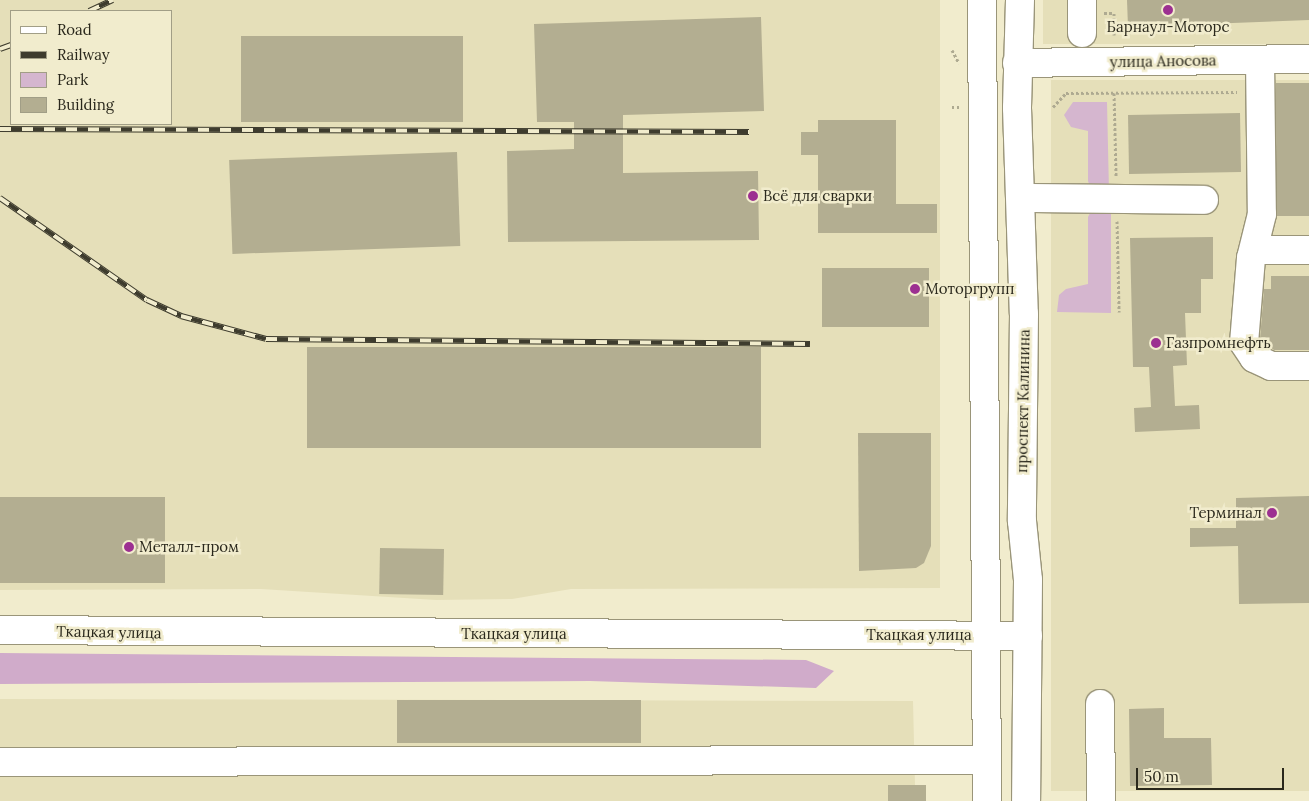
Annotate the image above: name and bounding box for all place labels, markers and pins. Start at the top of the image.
marker: Барнаул-Моторс [1162,4,1174,16]
place label: Барнаул-Моторс [1107,18,1229,36]
place label: Всё для сварки [763,187,872,205]
marker: Всё для сварки [747,190,759,202]
place label: Моторгрупп [925,280,1014,298]
marker: Моторгрупп [909,283,921,295]
place label: Газпромнефть [1166,334,1271,352]
marker: Газпромнефть [1150,337,1162,349]
place label: Терминал [1190,504,1262,522]
marker: Терминал [1266,507,1278,519]
place label: Металл-пром [139,538,239,556]
marker: Металл-пром [123,541,135,553]

